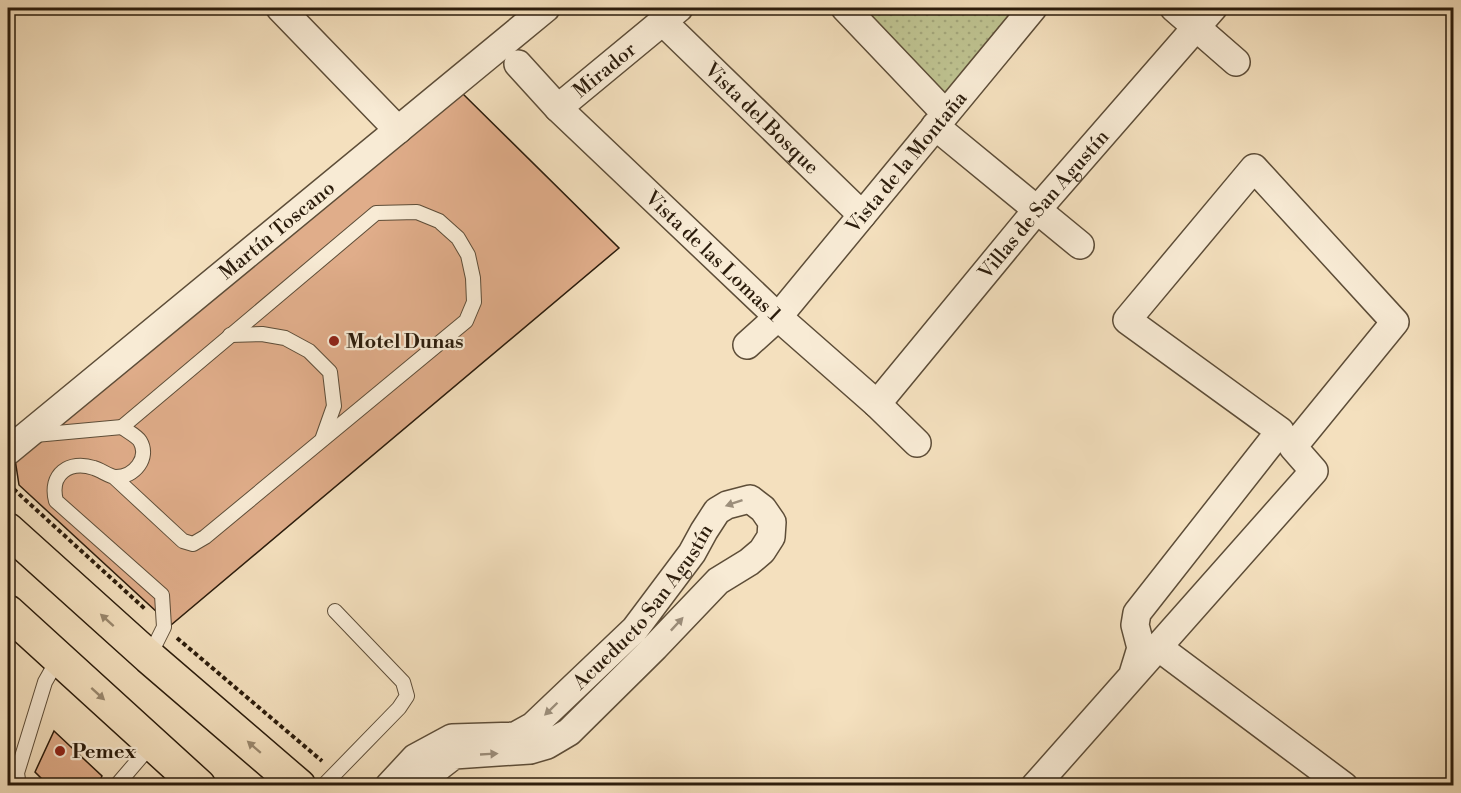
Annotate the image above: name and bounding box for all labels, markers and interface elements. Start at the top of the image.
street label: Mirador [569,37,642,104]
street label: Vista del Bosque [698,57,824,180]
street label: Vista de la Montaña [841,86,974,240]
street label: Villas de San Agustín [973,125,1115,286]
street label: Martín Toscano [215,176,341,286]
street label: Vista de las Lomas 1 [638,186,786,328]
place label: Motel Dunas [346,330,464,355]
marker: Motel Dunas [327,334,341,348]
one-way arrow [724,499,742,509]
street label: Acueducto San Agustín [567,520,719,696]
one-way arrow [100,614,115,627]
one-way arrow [669,618,683,632]
one-way arrow [90,687,105,701]
one-way arrow [544,702,558,716]
place label: Pemex [72,740,136,765]
one-way arrow [246,741,262,754]
marker: Pemex [53,744,67,758]
one-way arrow [479,749,498,758]

